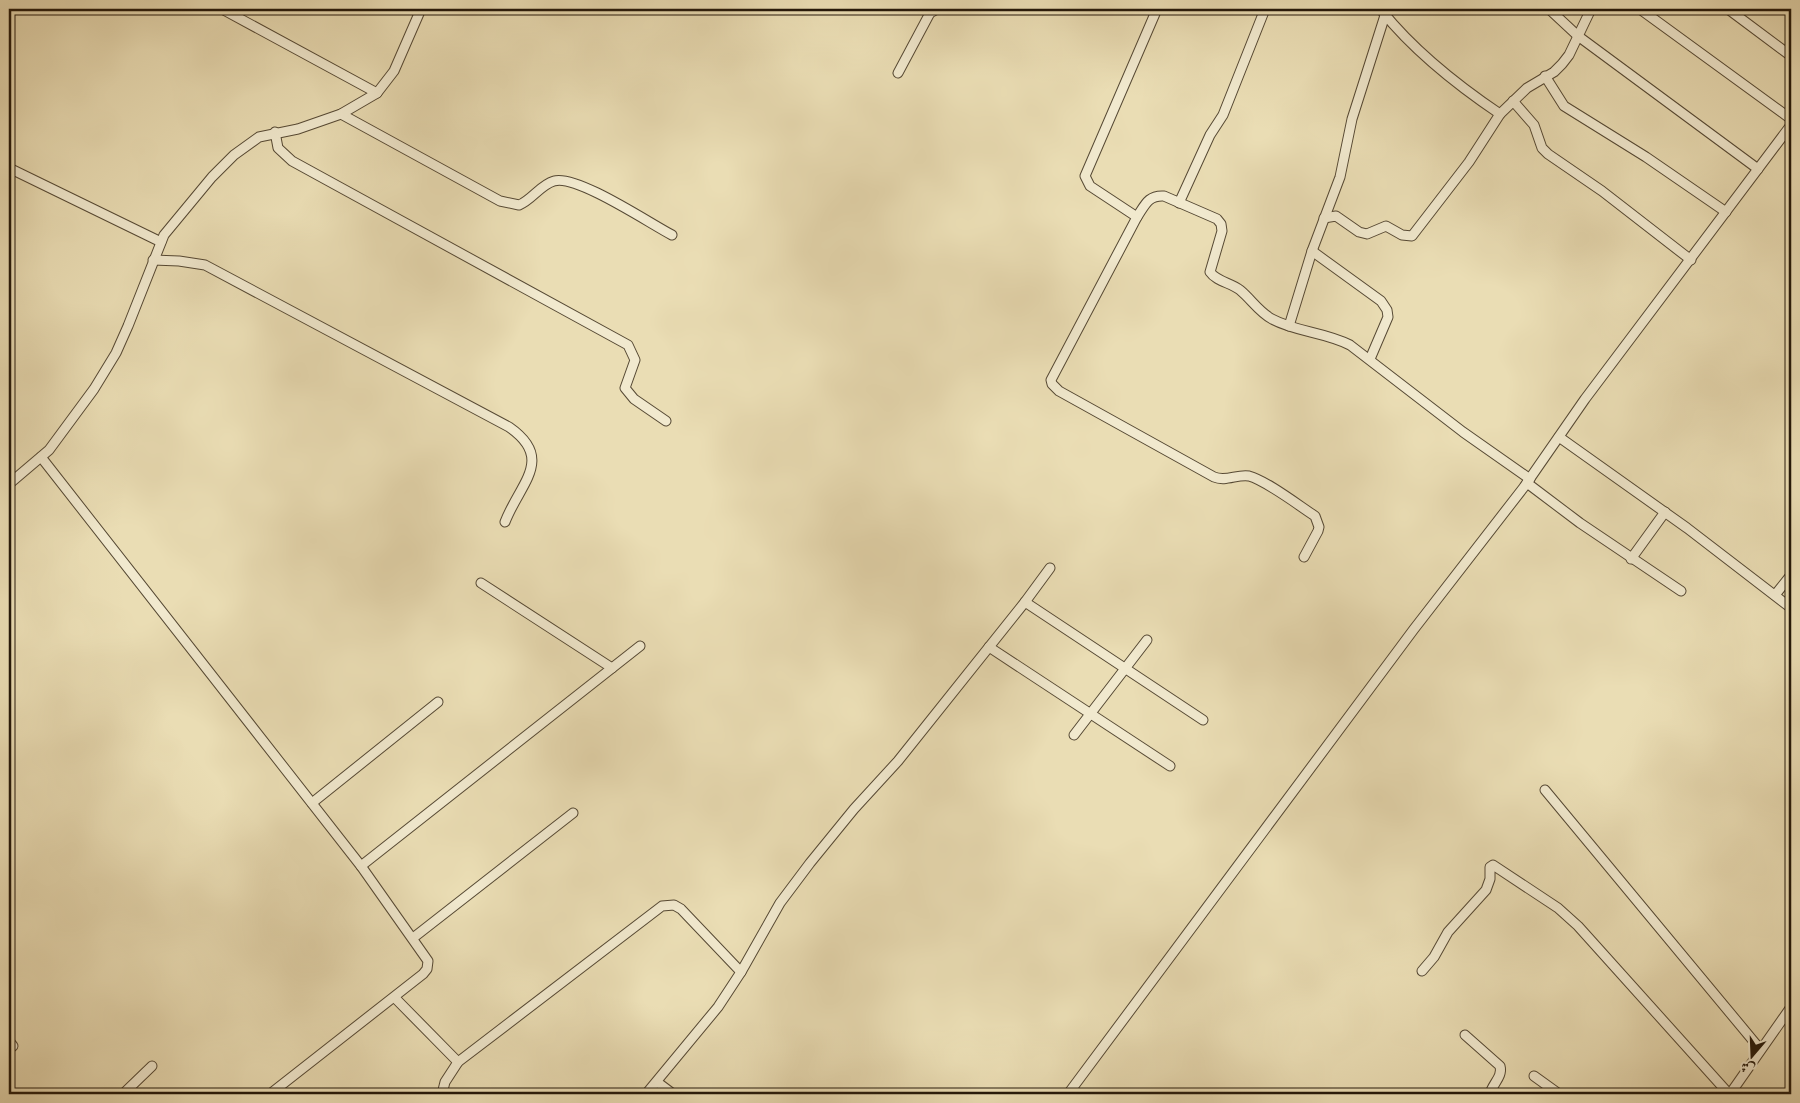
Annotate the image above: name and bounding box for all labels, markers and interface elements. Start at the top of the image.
north arrow [1728,1030,1778,1080]
text: ش [1738,1057,1758,1078]

